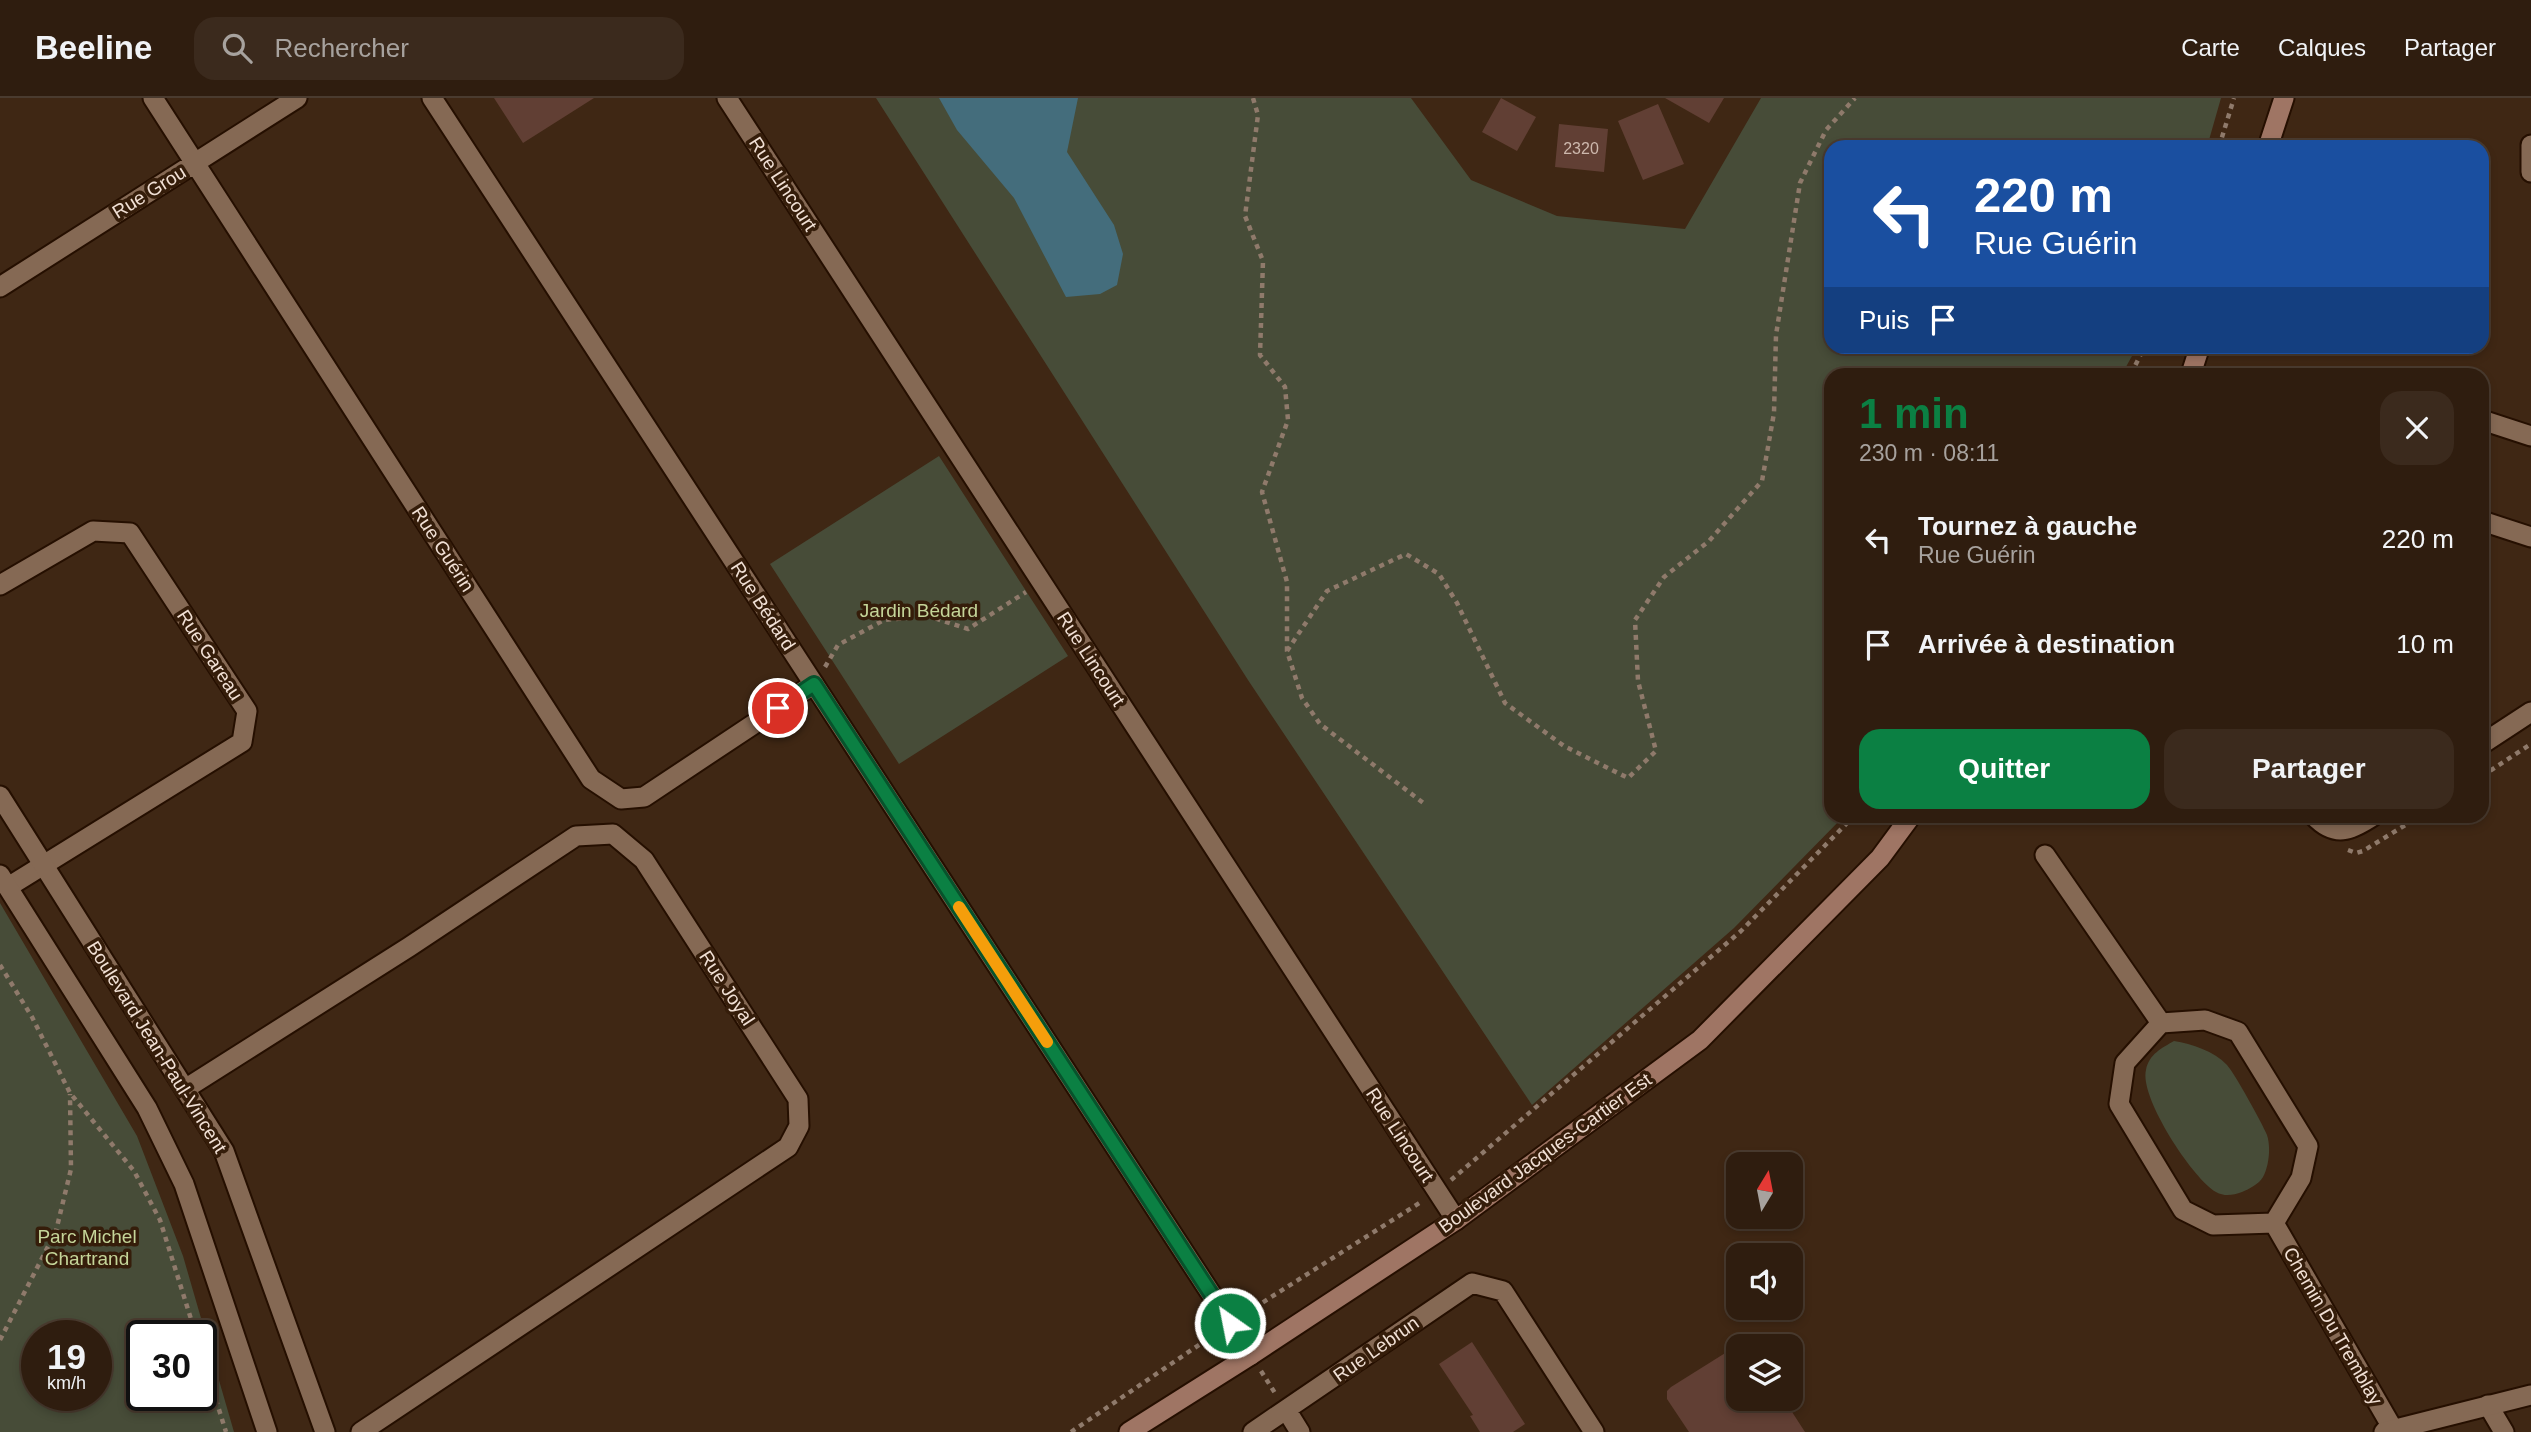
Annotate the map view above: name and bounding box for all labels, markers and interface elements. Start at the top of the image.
search box [194,17,684,80]
text: Beeline [35,29,152,66]
icon: search [218,29,256,67]
text: Rechercher [274,33,409,63]
text: Carte [2181,34,2240,61]
text: Calques [2278,34,2366,61]
text: Partager [2404,34,2496,61]
street label: Rue Lincourt [745,133,822,235]
house number: 2320 [1563,140,1599,157]
street label: Rue Grou [109,161,189,223]
icon: left [1859,168,1950,259]
text: 220 m [1974,168,2113,222]
text: Rue Guérin [1974,225,2138,261]
icon: arrive [1924,301,1962,339]
text: Puis [1859,305,1910,335]
text: 1 min [1859,390,1969,437]
button: close [2380,391,2454,465]
text: 230 m · 08:11 [1859,440,1999,466]
street label: Rue Guérin [408,503,478,595]
text: Tournez à gauche [1918,511,2137,541]
icon: left [1859,521,1897,559]
text: 220 m [2382,524,2454,554]
text: Rue Guérin [1918,542,2036,568]
street label: Rue Bédard [727,558,799,654]
park label: Jardin Bédard [860,600,978,621]
street label: Rue Gareau [173,606,247,704]
street label: Rue Lincourt [1053,608,1130,710]
icon: arrive [1859,626,1897,664]
text: Arrivée à destination [1918,629,2175,659]
text: 10 m [2396,629,2454,659]
pin [748,678,808,738]
icon: arrive [759,689,797,727]
button: Quitter [1859,729,2150,809]
button: Partager [2164,729,2454,809]
street label: Boulevard Jean-Paul-Vincent [83,937,231,1157]
street label: Rue Joyal [695,947,759,1029]
street label: Boulevard Jacques-Cartier Est [1435,1068,1656,1237]
street label: Rue Lincourt [1362,1084,1439,1186]
north arrow [1726,1152,1802,1228]
map controls [1726,1152,1803,1411]
park label: Parc Michel Chartrand [37,1226,137,1269]
button: sound [1726,1243,1803,1320]
street label: Chemin Du Tremblay [2279,1243,2387,1409]
position arrow [1193,1286,1267,1360]
street label: Rue Lebrun [1329,1312,1423,1386]
speed limit sign: 30 [126,1320,217,1411]
button: layers [1726,1334,1803,1411]
text: 19 [47,1337,86,1376]
text: km/h [47,1373,86,1393]

